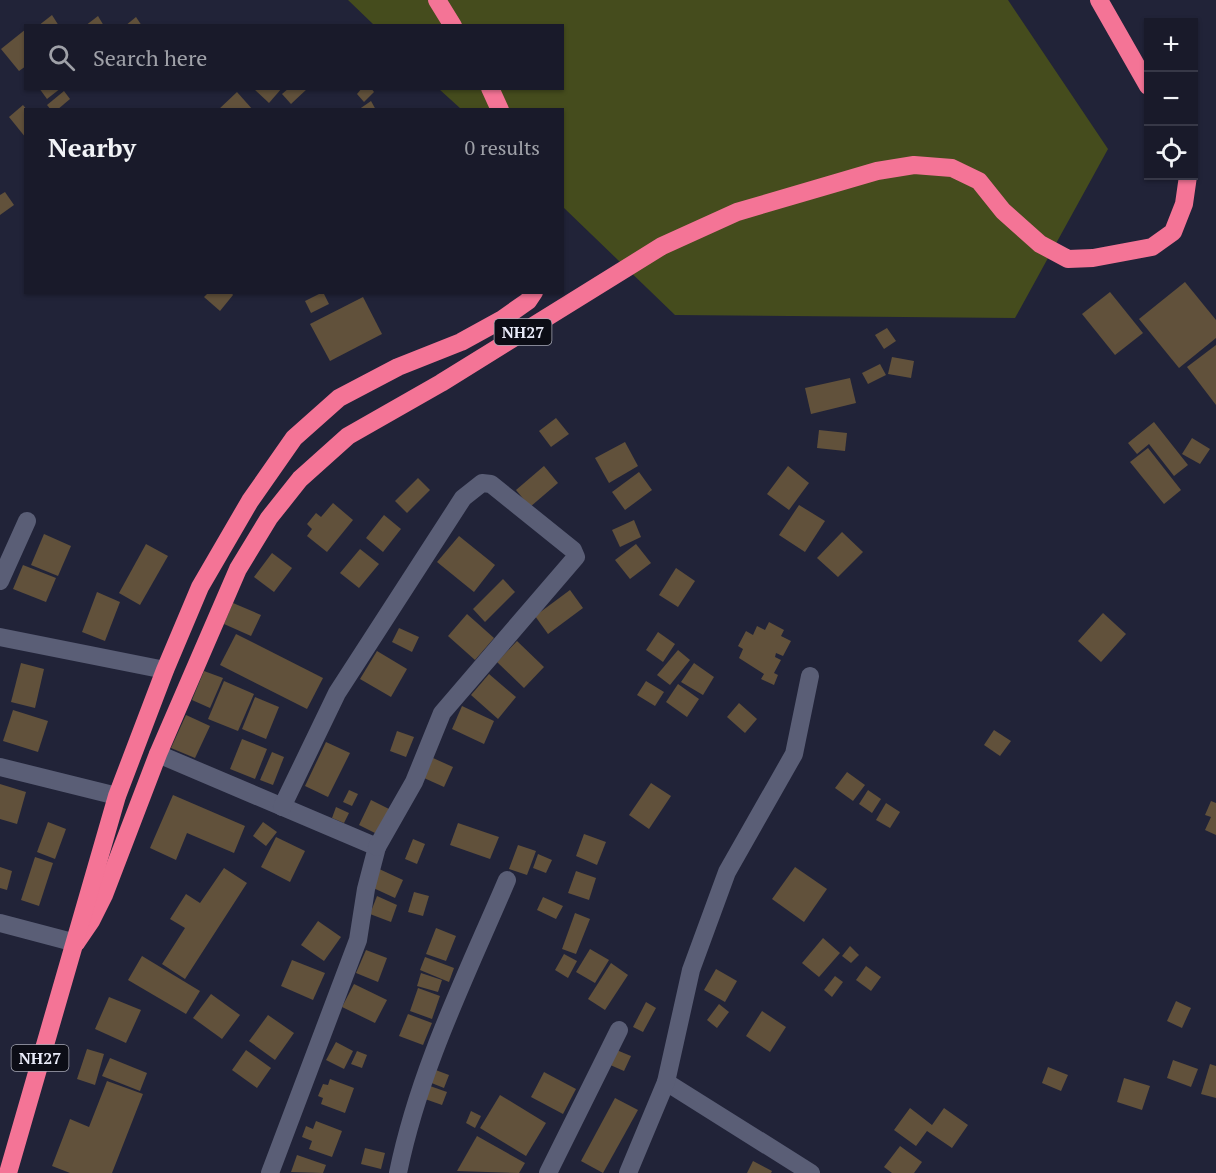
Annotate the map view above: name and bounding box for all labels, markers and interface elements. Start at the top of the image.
map controls [1144,18,1198,180]
button: + [1144,18,1198,72]
search box [24,24,564,90]
icon: search [45,41,78,74]
text: Search here [93,43,207,72]
button: − [1144,72,1198,126]
button: locate [1144,126,1198,180]
text: Nearby [48,130,136,164]
text: 0 results [465,134,540,161]
road number: NH27 [494,319,552,345]
road number: NH27 [12,1045,68,1071]

